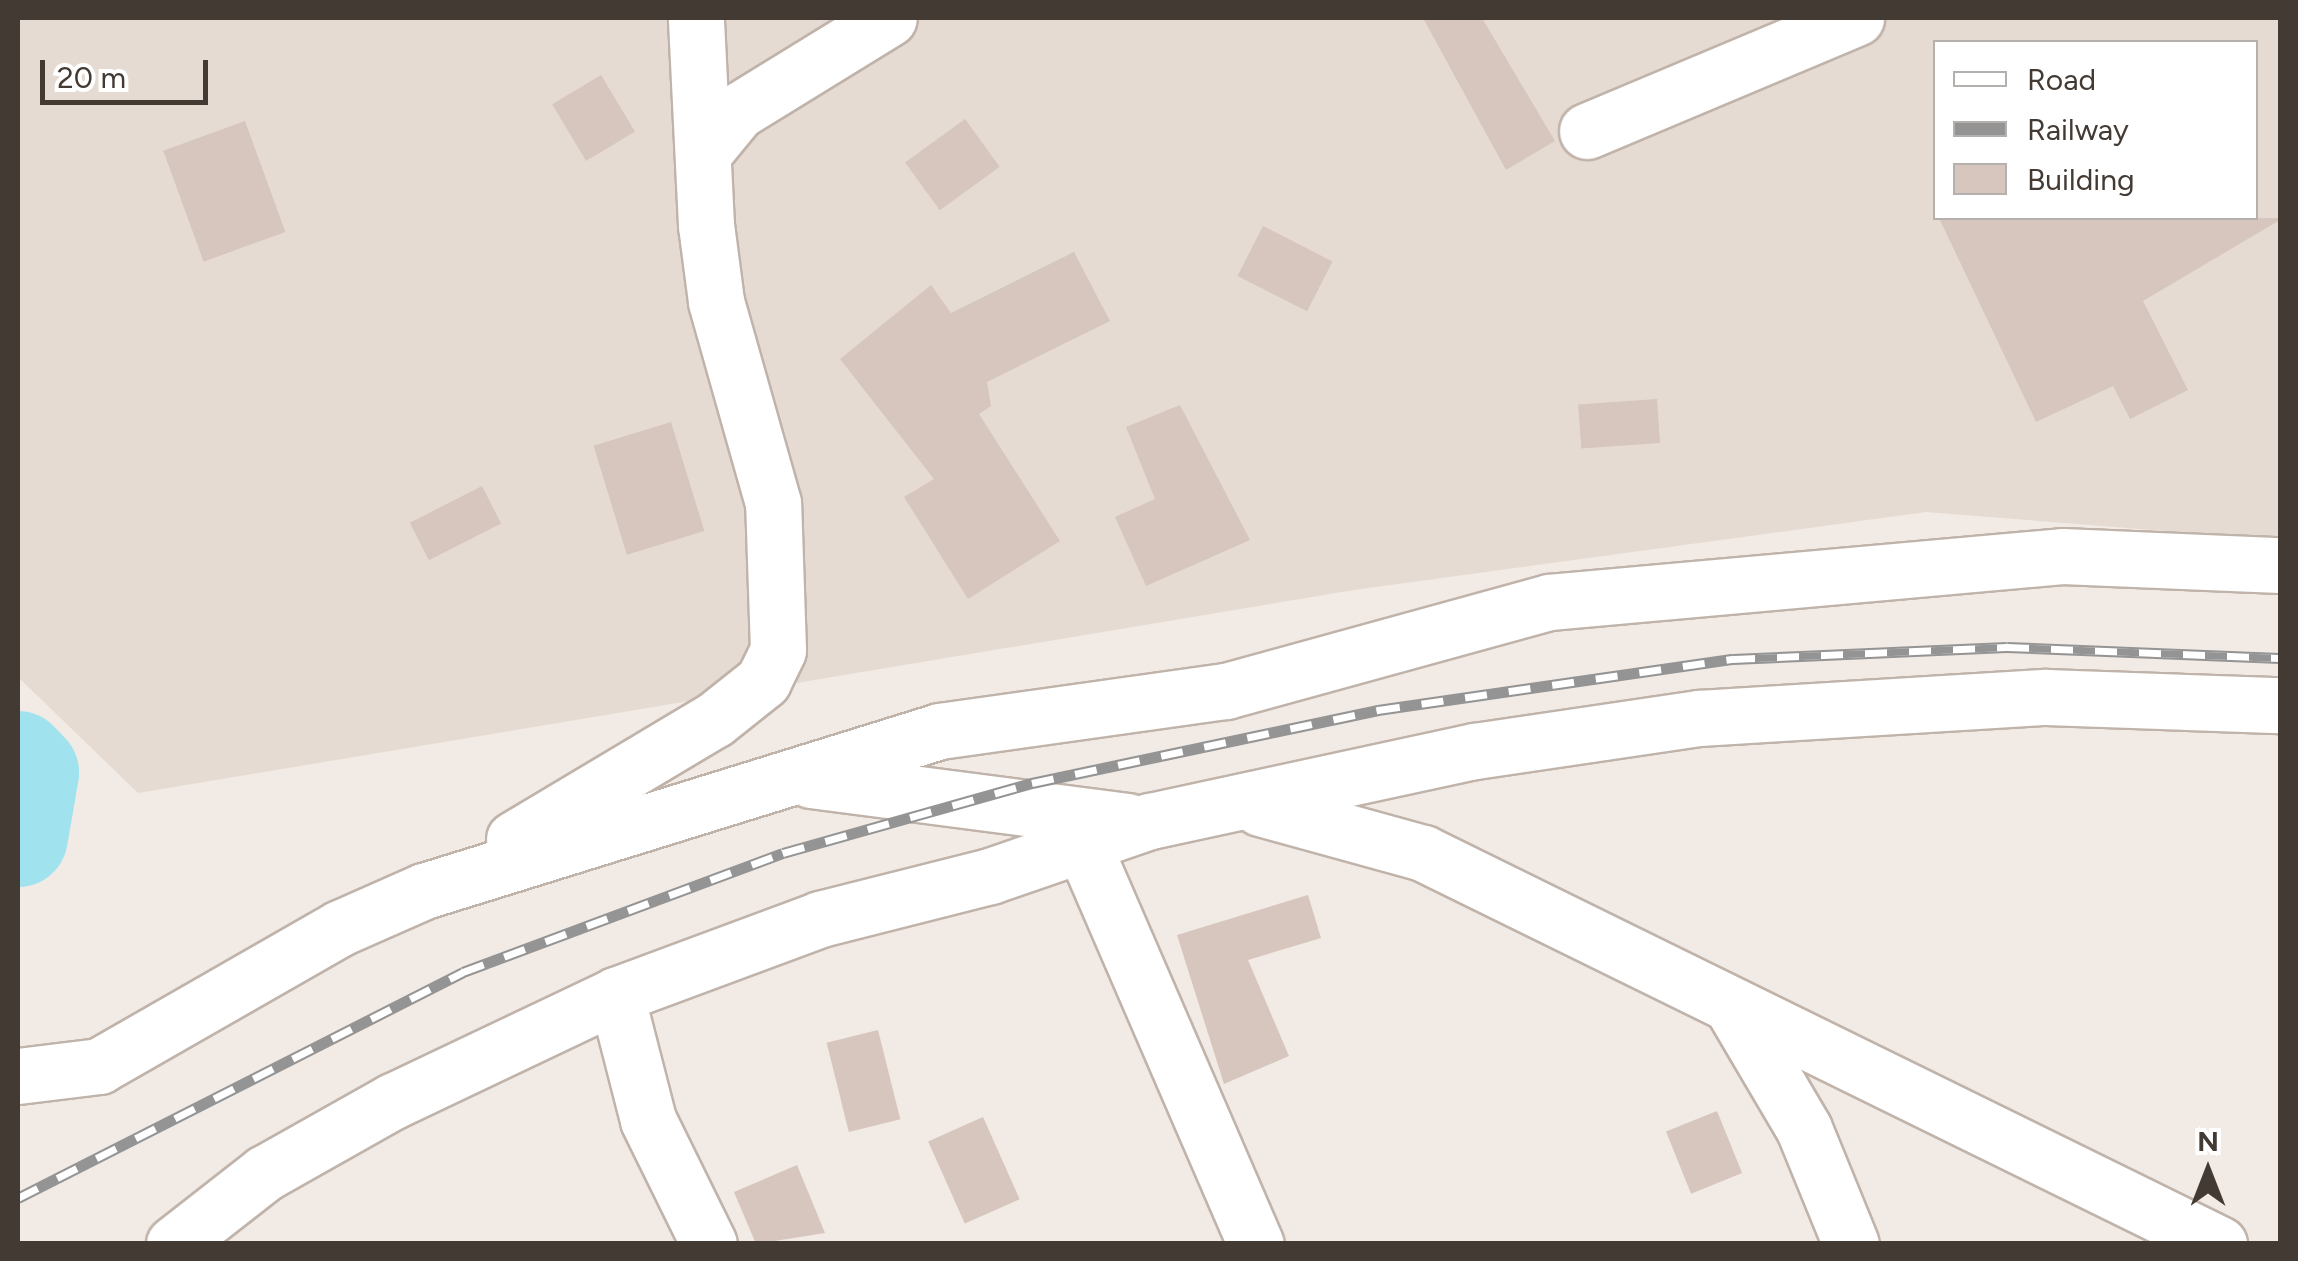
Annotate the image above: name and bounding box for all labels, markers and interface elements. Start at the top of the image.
scale bar [45,40,212,102]
legend [1933,40,2258,220]
text: 20 m [57,59,126,96]
text: Road [2027,61,2096,98]
text: Railway [2027,111,2129,148]
text: Building [2027,161,2135,198]
north arrow [2158,1121,2258,1221]
text: N [2197,1124,2219,1158]

